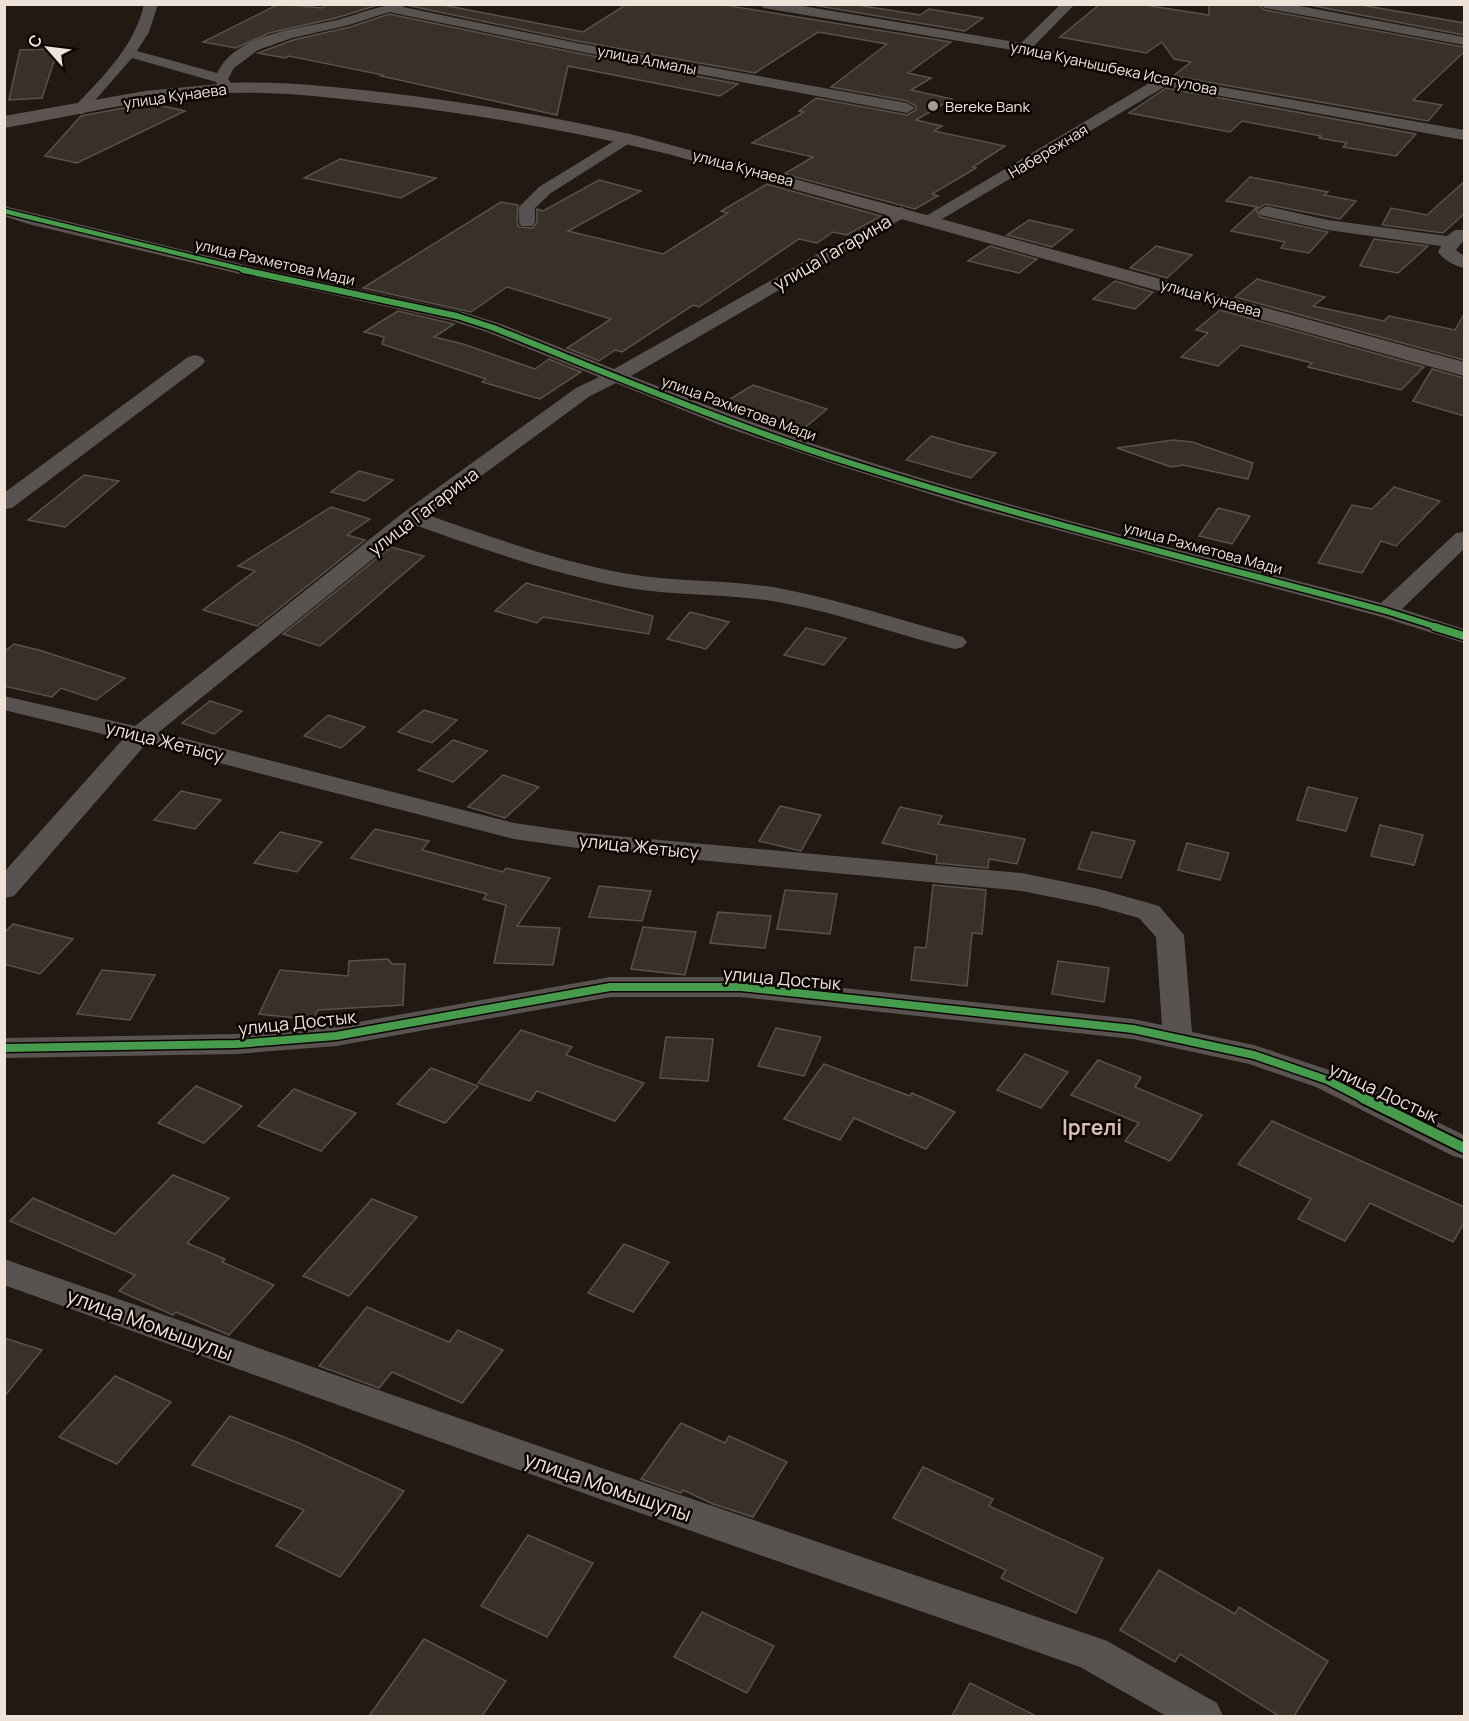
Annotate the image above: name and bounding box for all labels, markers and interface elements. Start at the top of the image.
north arrow [18,18,78,78]
text: С [22,30,47,51]
street label: улица Куанышбека Исагулова [1008,36,1220,100]
street label: улица Алмалы [595,40,699,80]
street label: улица Кунаева [122,78,228,114]
place label: Bereke Bank [945,96,1030,117]
marker: Bereke Bank [926,99,940,113]
street label: Набережная [1004,119,1092,183]
street label: улица Кунаева [690,144,796,192]
street label: улица Гагарина [769,209,895,295]
street label: улица Рахметова Мади [193,233,357,291]
street label: улица Кунаева [1158,274,1264,322]
street label: улица Рахметова Мади [658,370,820,446]
street label: улица Гагарина [363,462,483,560]
street label: улица Рахметова Мади [1121,517,1285,579]
street label: улица Жетысу [104,715,227,767]
street label: улица Жетысу [578,828,701,864]
street label: улица Достык [722,961,843,995]
street label: улица Достык [237,1004,358,1040]
street label: улица Достык [1325,1056,1444,1128]
district label: Іргелі [1062,1113,1122,1141]
street label: улица Момышулы [63,1281,237,1367]
street label: улица Момышулы [521,1444,695,1528]

